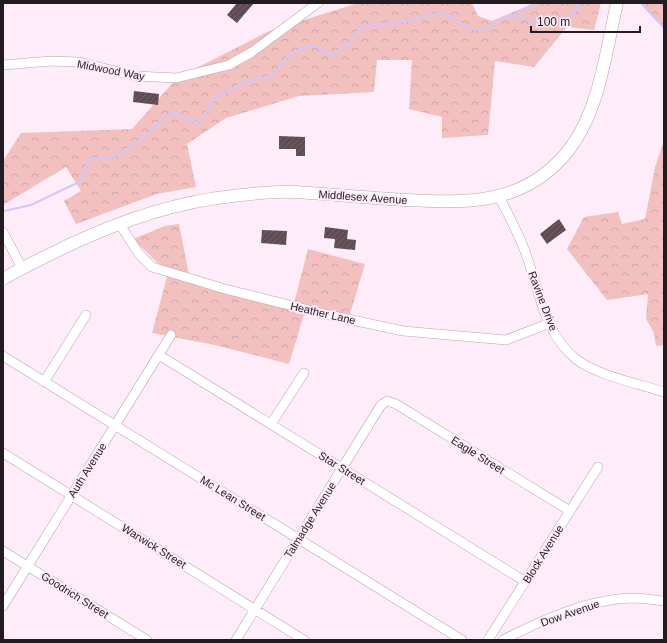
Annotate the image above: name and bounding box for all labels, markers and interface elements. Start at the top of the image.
scale bar [531,8,640,34]
text: 100 m [537,15,570,29]
street label: Midwood Way [76,58,146,83]
street label: Middlesex Avenue [318,188,408,206]
street label: Ravine Drive [526,269,560,333]
street label: Heather Lane [289,300,357,326]
street label: Eagle Street [449,434,507,476]
street label: Auth Avenue [65,440,109,500]
street label: Star Street [317,449,367,487]
street label: Mc Lean Street [198,473,268,523]
street label: Talmadge Avenue [282,480,338,560]
street label: Warwick Street [120,521,188,571]
street label: Block Avenue [520,523,566,585]
street label: Goodrich Street [39,569,111,621]
street label: Dow Avenue [539,597,601,629]

